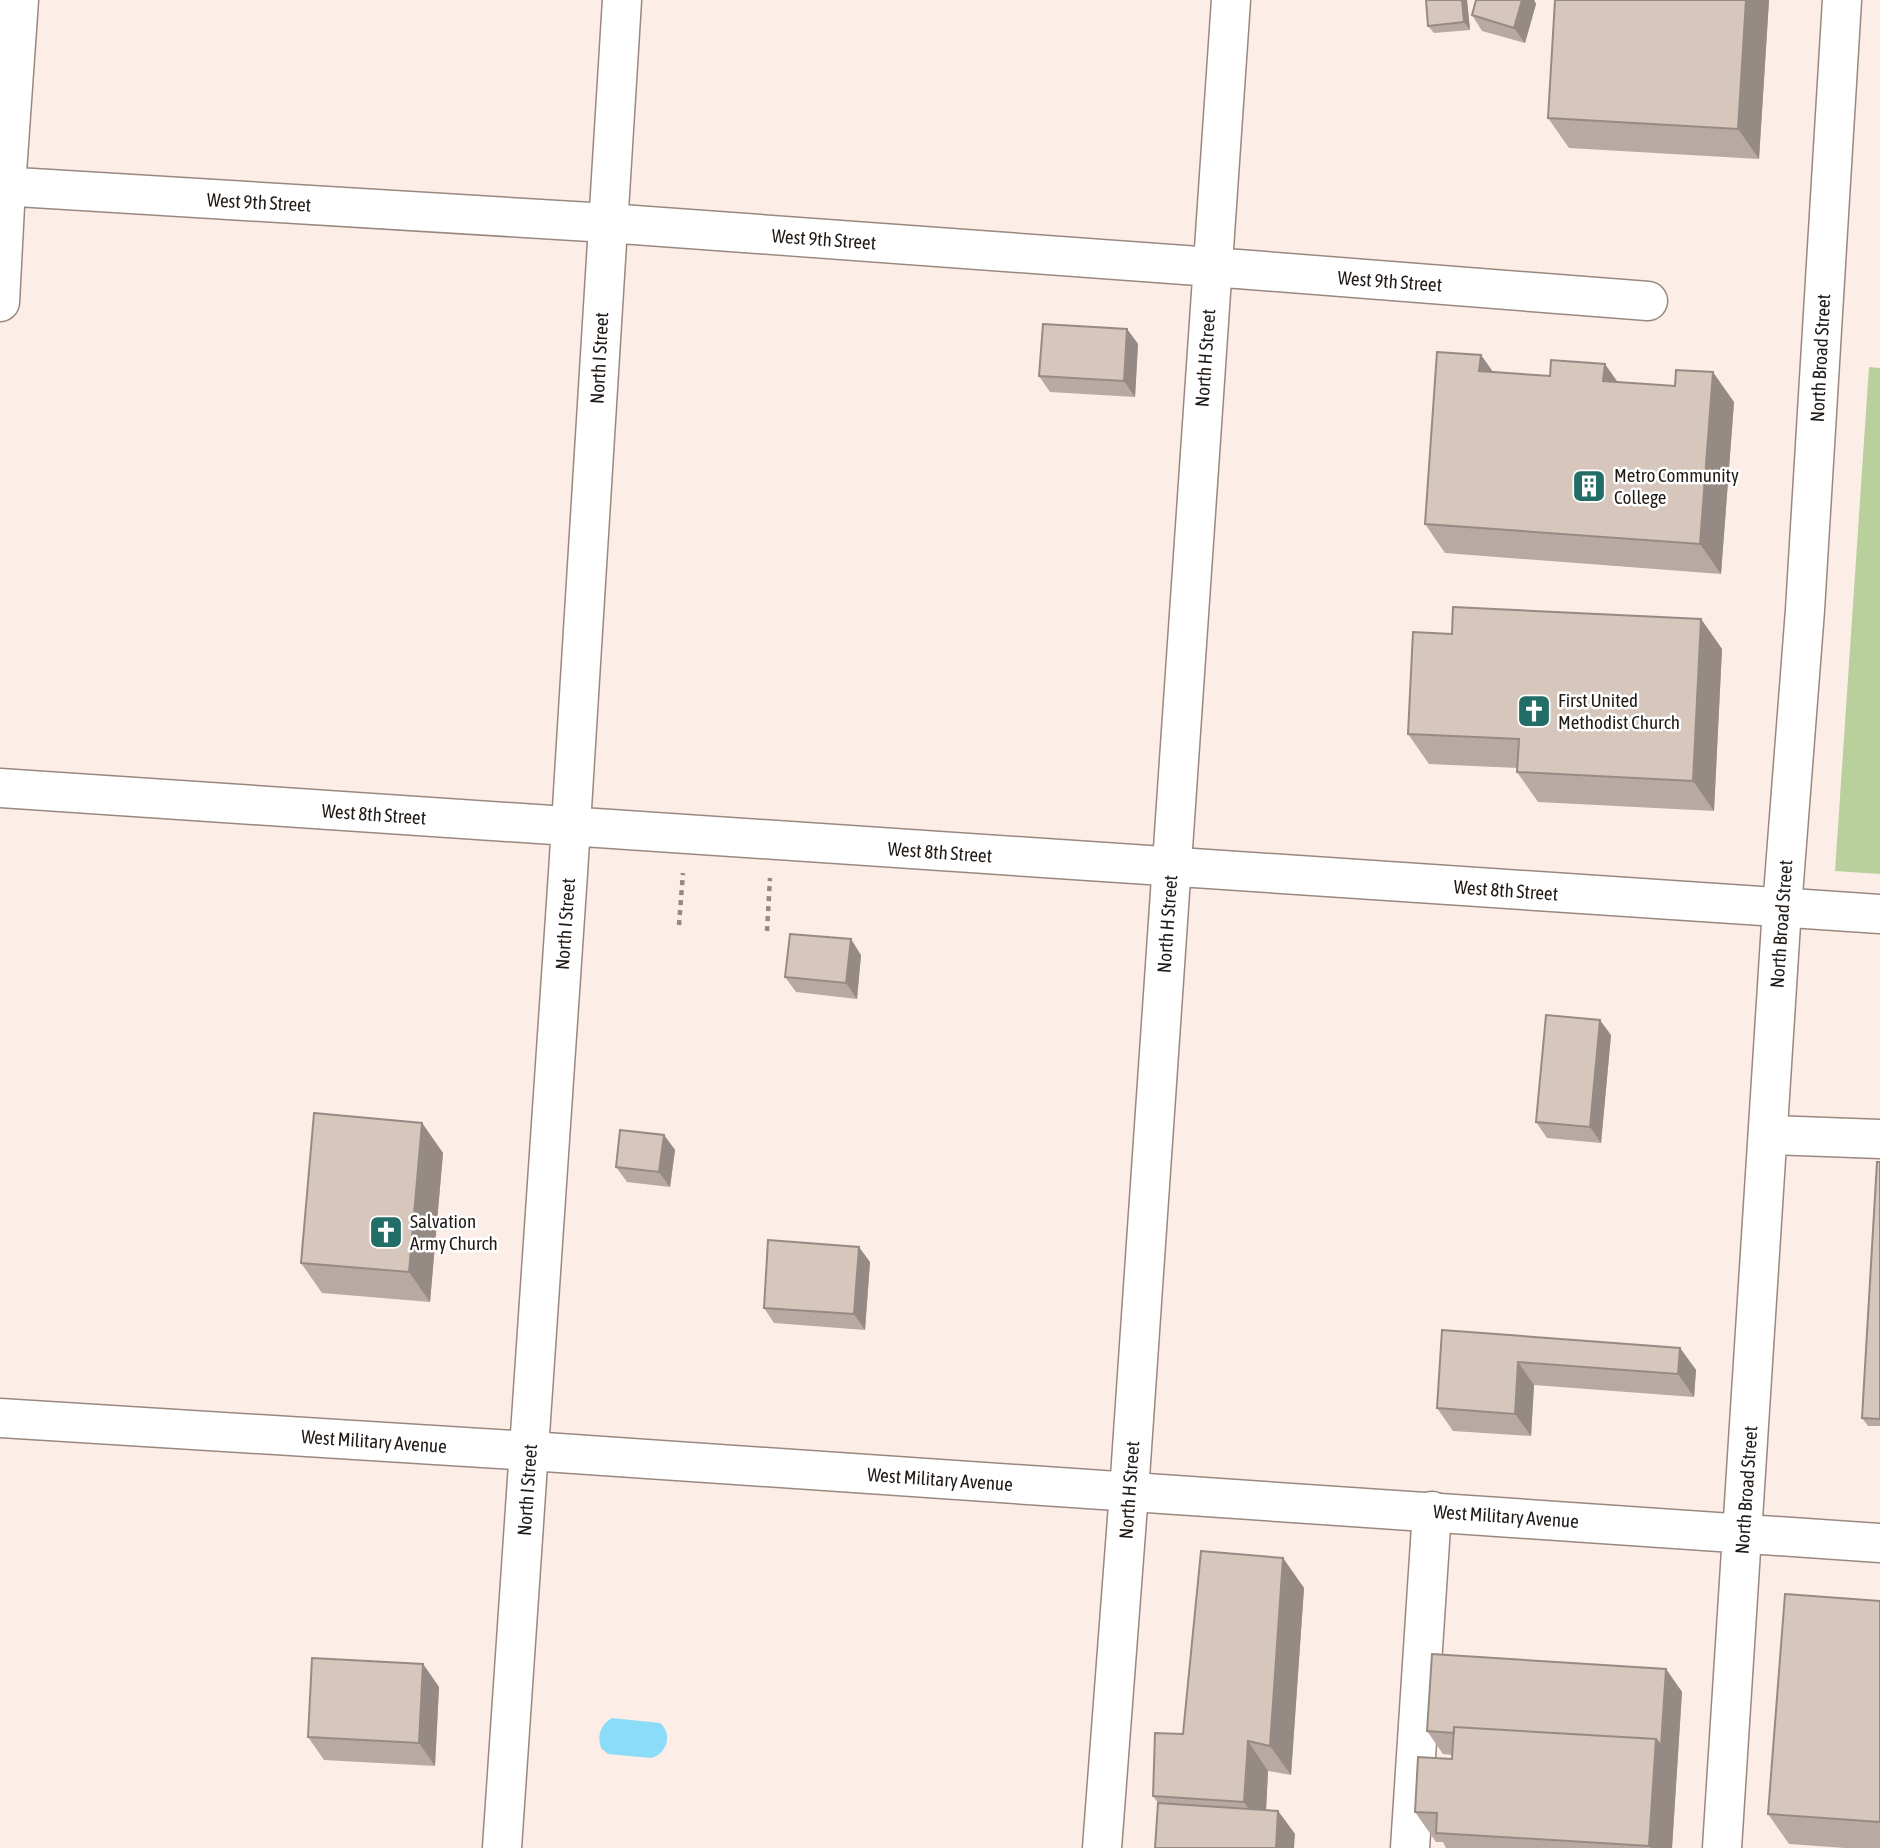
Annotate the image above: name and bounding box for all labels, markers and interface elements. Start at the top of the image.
street label: West 9th Street [206,188,312,216]
street label: West 9th Street [771,224,877,254]
street label: West 9th Street [1337,266,1443,296]
street label: North Broad Street [1806,293,1834,423]
street label: North H Street [1191,308,1219,408]
street label: North I Street [586,311,612,405]
place label: Metro Community College [1614,464,1739,508]
building icon: Metro Community College [1570,467,1608,505]
place label: First United Methodist Church [1558,689,1680,733]
church icon: First United Methodist Church [1515,692,1553,730]
street label: West 8th Street [321,799,427,829]
street label: West 8th Street [887,837,993,867]
street label: North Broad Street [1766,859,1796,989]
street label: North H Street [1153,874,1181,974]
street label: West 8th Street [1453,875,1559,905]
street label: North I Street [551,877,579,971]
place label: Salvation Army Church [410,1210,498,1254]
church icon: Salvation Army Church [367,1213,405,1251]
street label: West Military Avenue [300,1425,448,1457]
street label: North Broad Street [1731,1425,1761,1555]
street label: North H Street [1115,1440,1143,1540]
street label: North I Street [513,1443,541,1537]
street label: West Military Avenue [866,1463,1014,1495]
street label: West Military Avenue [1432,1500,1580,1532]

